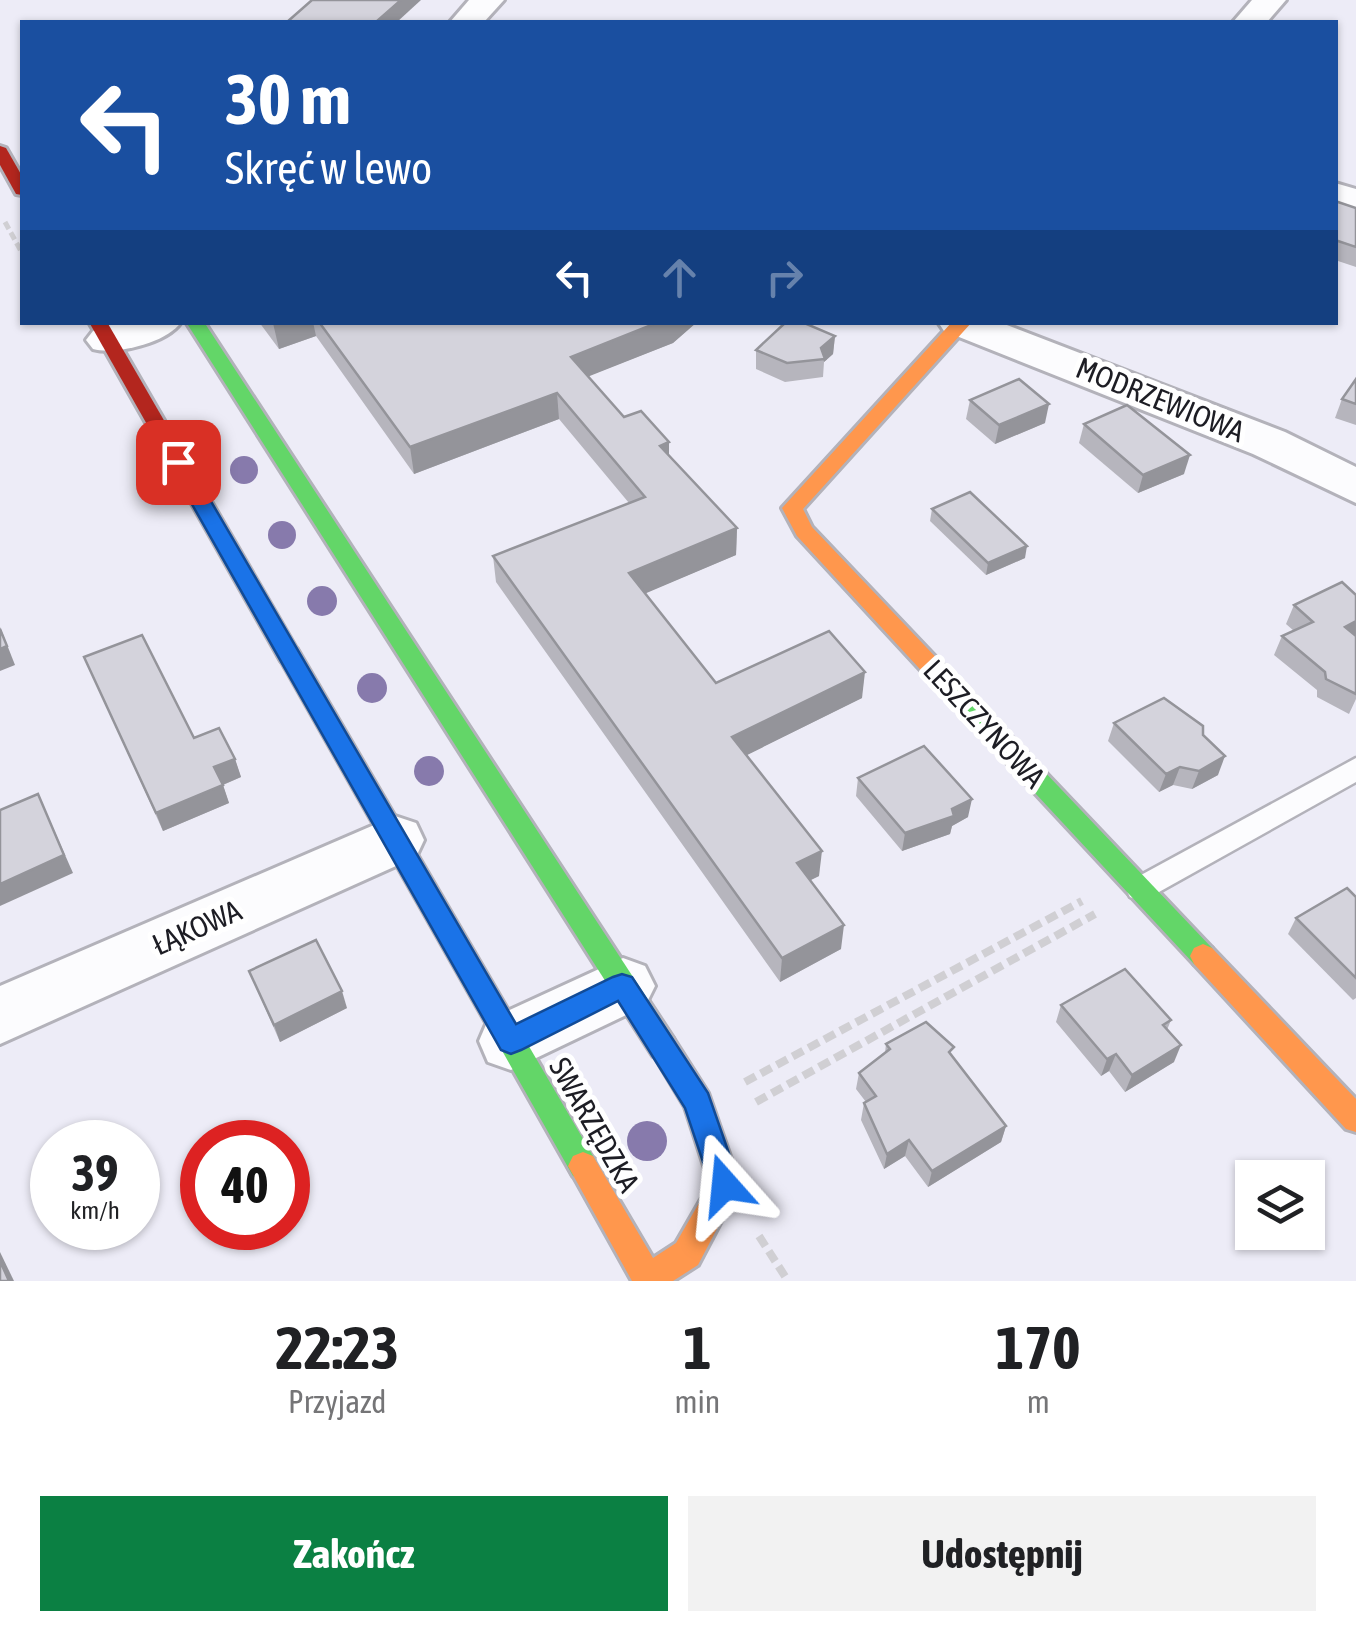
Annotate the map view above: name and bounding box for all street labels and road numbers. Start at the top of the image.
street label: MODRZEWIOWA [1071,350,1250,448]
street label: LESZCZYNOWA [917,653,1052,794]
street label: ŁĄKOWA [147,892,246,962]
street label: SWARZĘDZKA [543,1052,647,1198]

